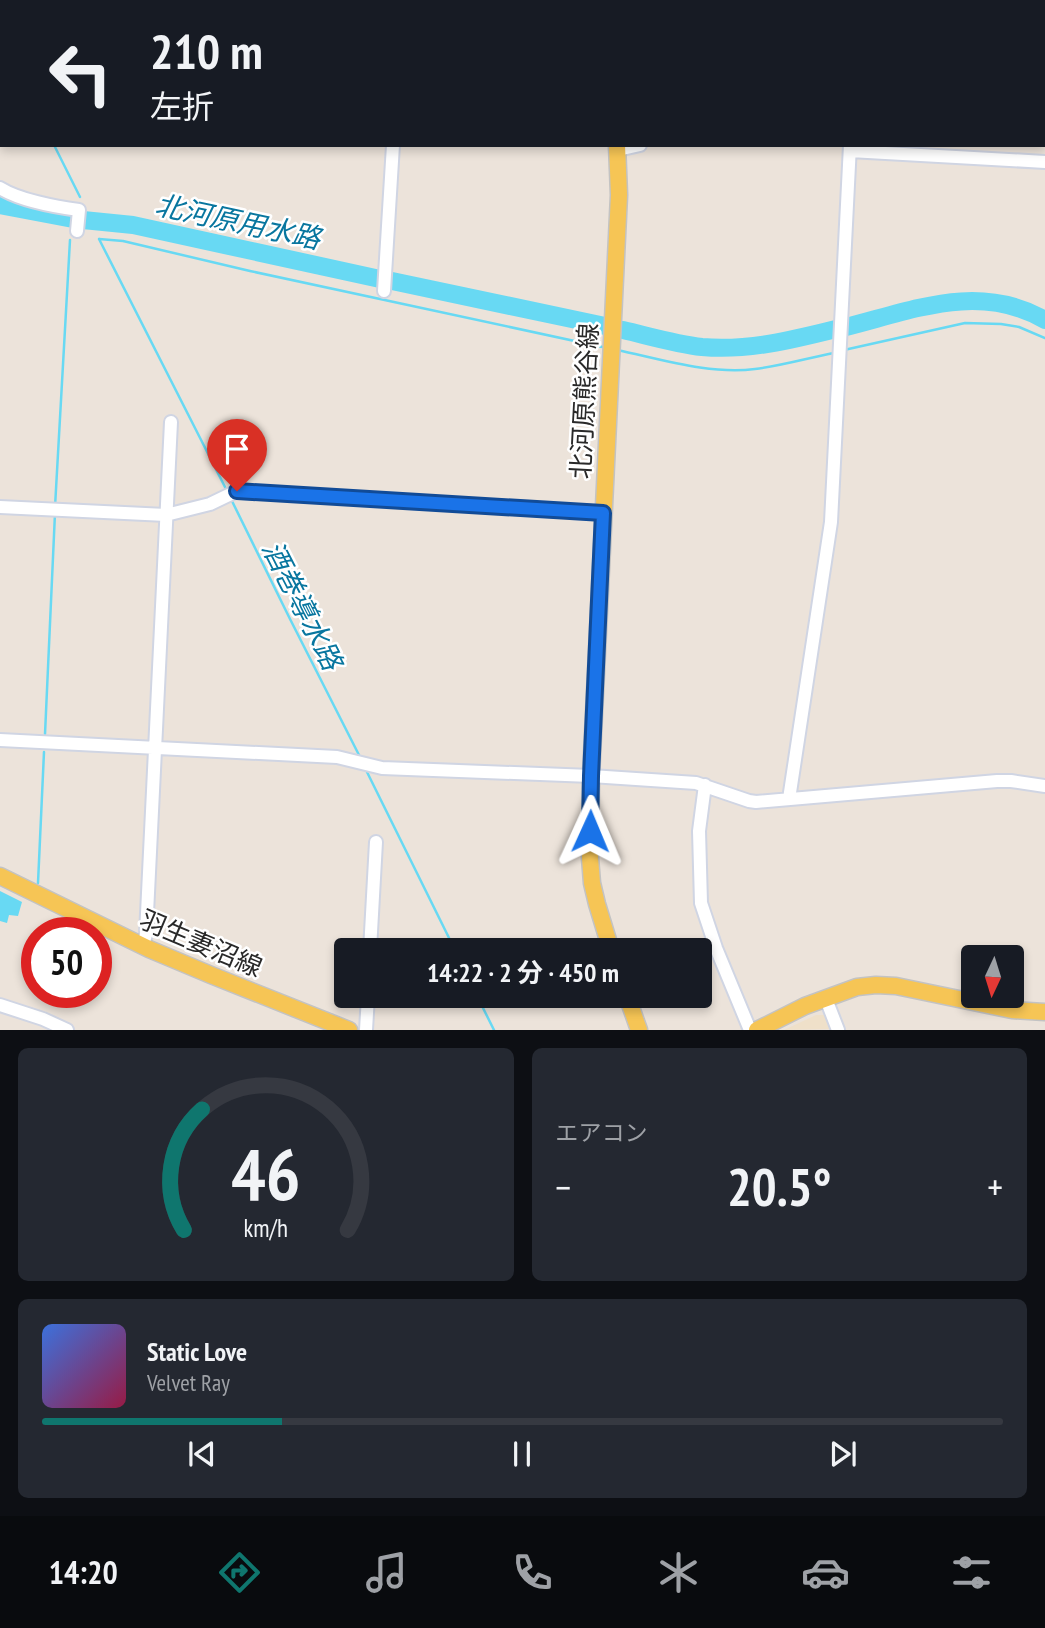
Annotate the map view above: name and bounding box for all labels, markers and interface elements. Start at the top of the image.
text: 210 m [150,19,263,83]
icon: left [35,28,126,119]
text: 左折 [150,85,214,127]
water label: 北河原用水路 [152,185,326,257]
street label: 北河原熊谷線 [563,322,605,480]
pin [207,419,267,491]
icon: arrive [218,430,256,468]
water label: 酒巻導水路 [255,534,352,678]
position arrow [553,794,627,868]
street label: 羽生妻沼線 [135,902,267,984]
speed limit sign: 50 [21,917,112,1008]
north arrow [961,945,1024,1008]
map controls [961,945,1024,1008]
text: 14:22 · 2 分 · 450 m [427,956,619,989]
text: エアコン [556,1118,648,1147]
text: 46 [231,1127,301,1221]
text: 20.5° [727,1153,832,1220]
text: − [556,1162,571,1211]
text: + [987,1162,1003,1211]
text: km/h [244,1212,288,1244]
text: Static Love [147,1335,247,1368]
text: Velvet Ray [147,1368,230,1397]
icon: previous [183,1435,221,1473]
icon: pause [503,1435,541,1473]
icon: next [824,1435,862,1473]
icon: directions [215,1548,264,1597]
icon: music [362,1548,411,1597]
icon: phone [508,1548,557,1597]
icon: climate [654,1548,703,1597]
icon: car [801,1548,850,1597]
icon: filters [947,1548,996,1597]
text: 14:20 [49,1551,118,1593]

